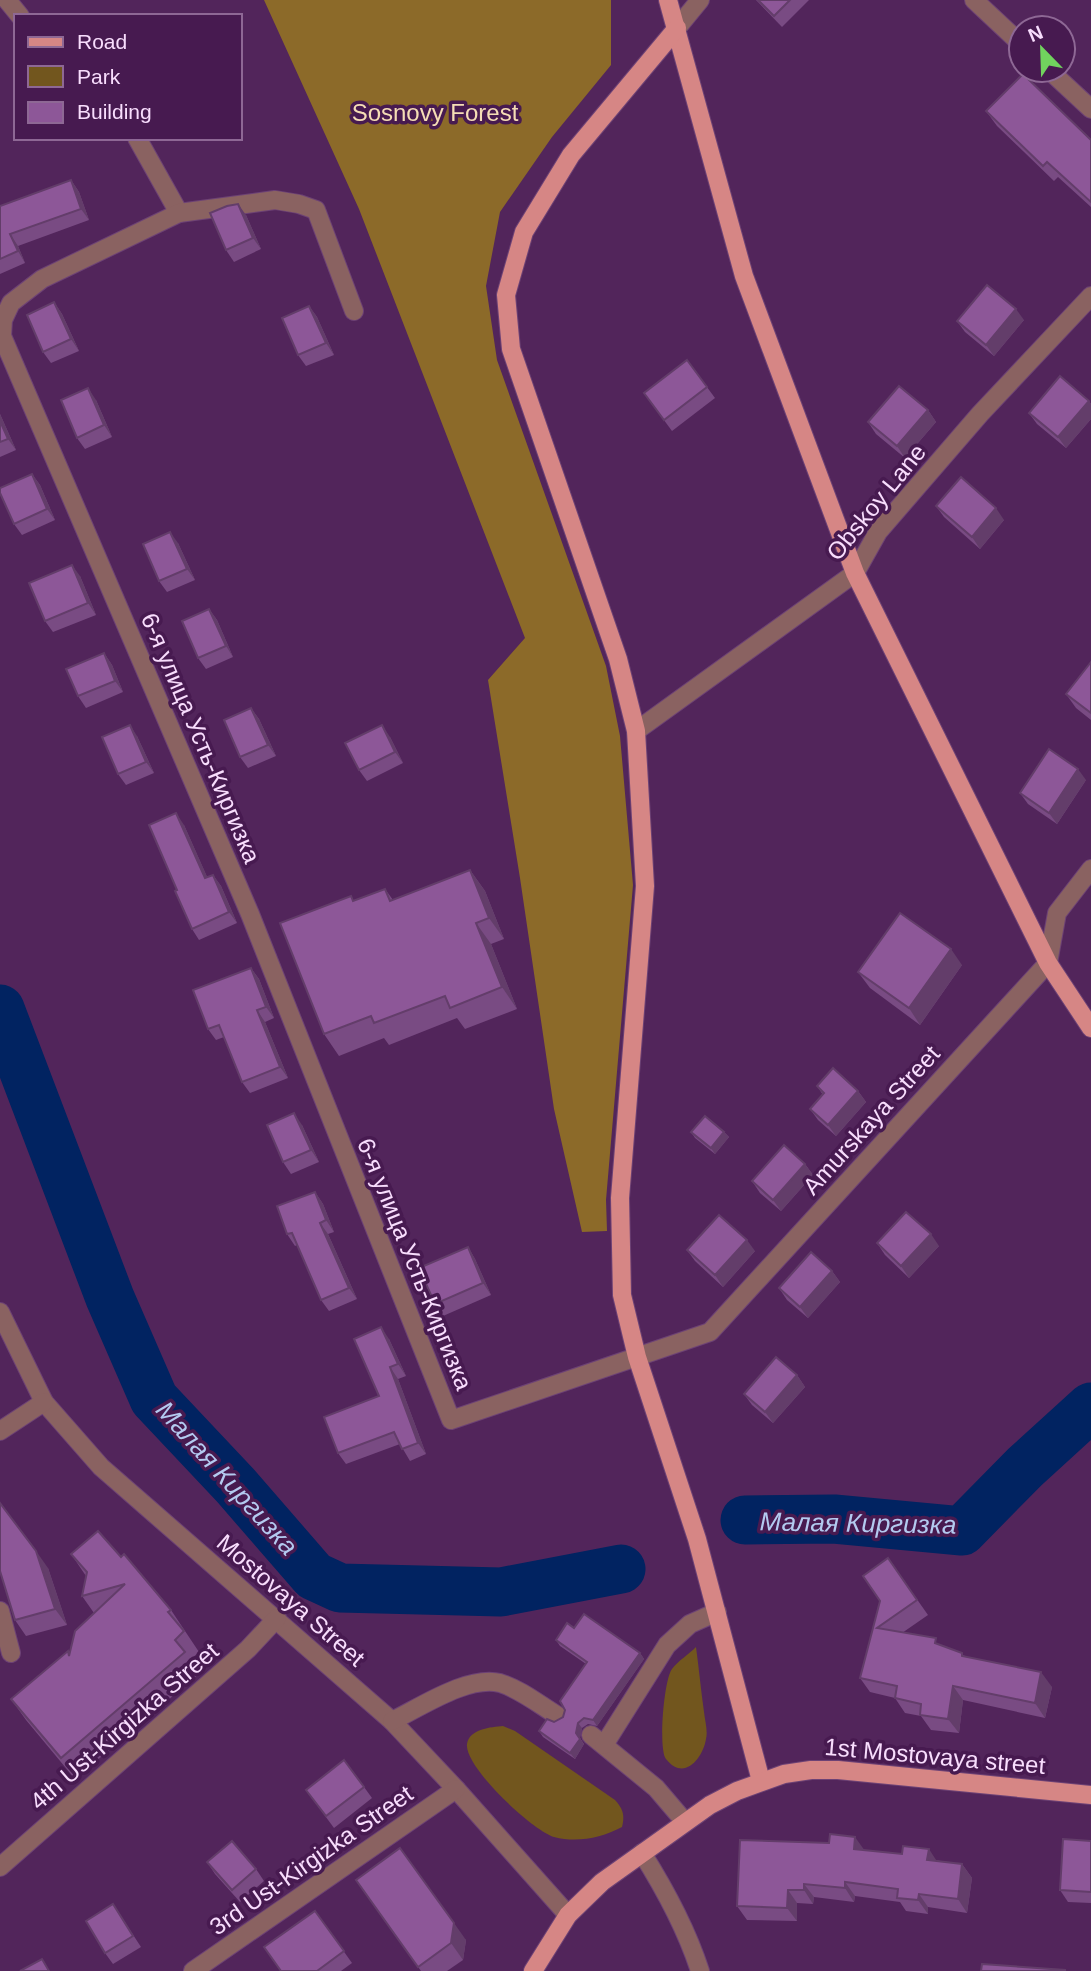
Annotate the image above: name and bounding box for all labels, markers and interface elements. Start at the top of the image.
legend [14,14,242,140]
north arrow [1007,14,1077,84]
text: N [1025,21,1046,46]
text: Road [77,30,127,53]
text: Park [77,65,121,88]
park label: Sosnovy Forest [352,99,519,126]
text: Building [77,100,152,123]
street label: Obskoy Lane [821,439,931,565]
street label: 6-я улица Усть-Киргизка [136,609,266,868]
street label: Amurskaya Street [797,1040,945,1200]
street label: 6-я улица Усть-Киргизка [352,1134,478,1394]
water label: Малая Киргизка [150,1395,304,1561]
water label: Малая Киргизка [759,1506,957,1540]
street label: Mostovaya Street [212,1529,371,1672]
street label: 4th Ust-Kirgizka Street [25,1637,224,1815]
street label: 1st Mostovaya street [824,1733,1047,1779]
street label: 3rd Ust-Kirgizka Street [204,1780,418,1940]

